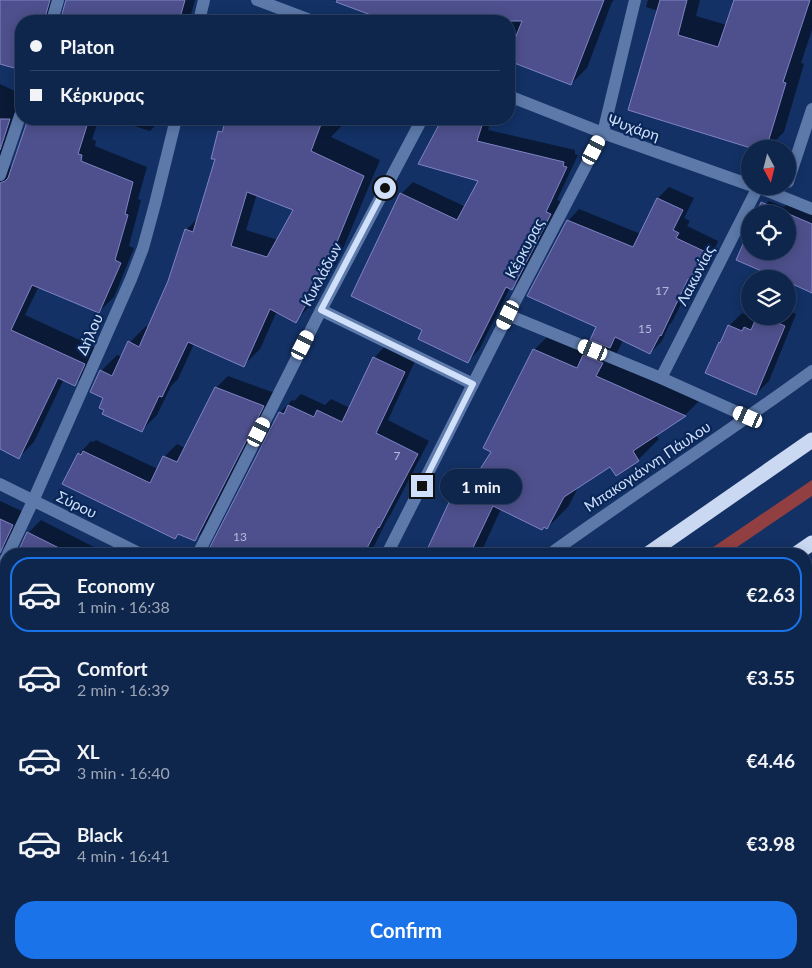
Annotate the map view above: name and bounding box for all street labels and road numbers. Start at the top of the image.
street label: Ψυχάρη [606,110,662,144]
street label: Κέρκυρας [501,215,547,281]
street label: Κυκλάδων [297,239,345,309]
street label: Λακωνίας [672,242,718,308]
street label: Δήλου [72,310,106,358]
street label: Μπακογιάννη Πάυλου [580,417,714,515]
street label: Σύρου [54,487,100,521]

